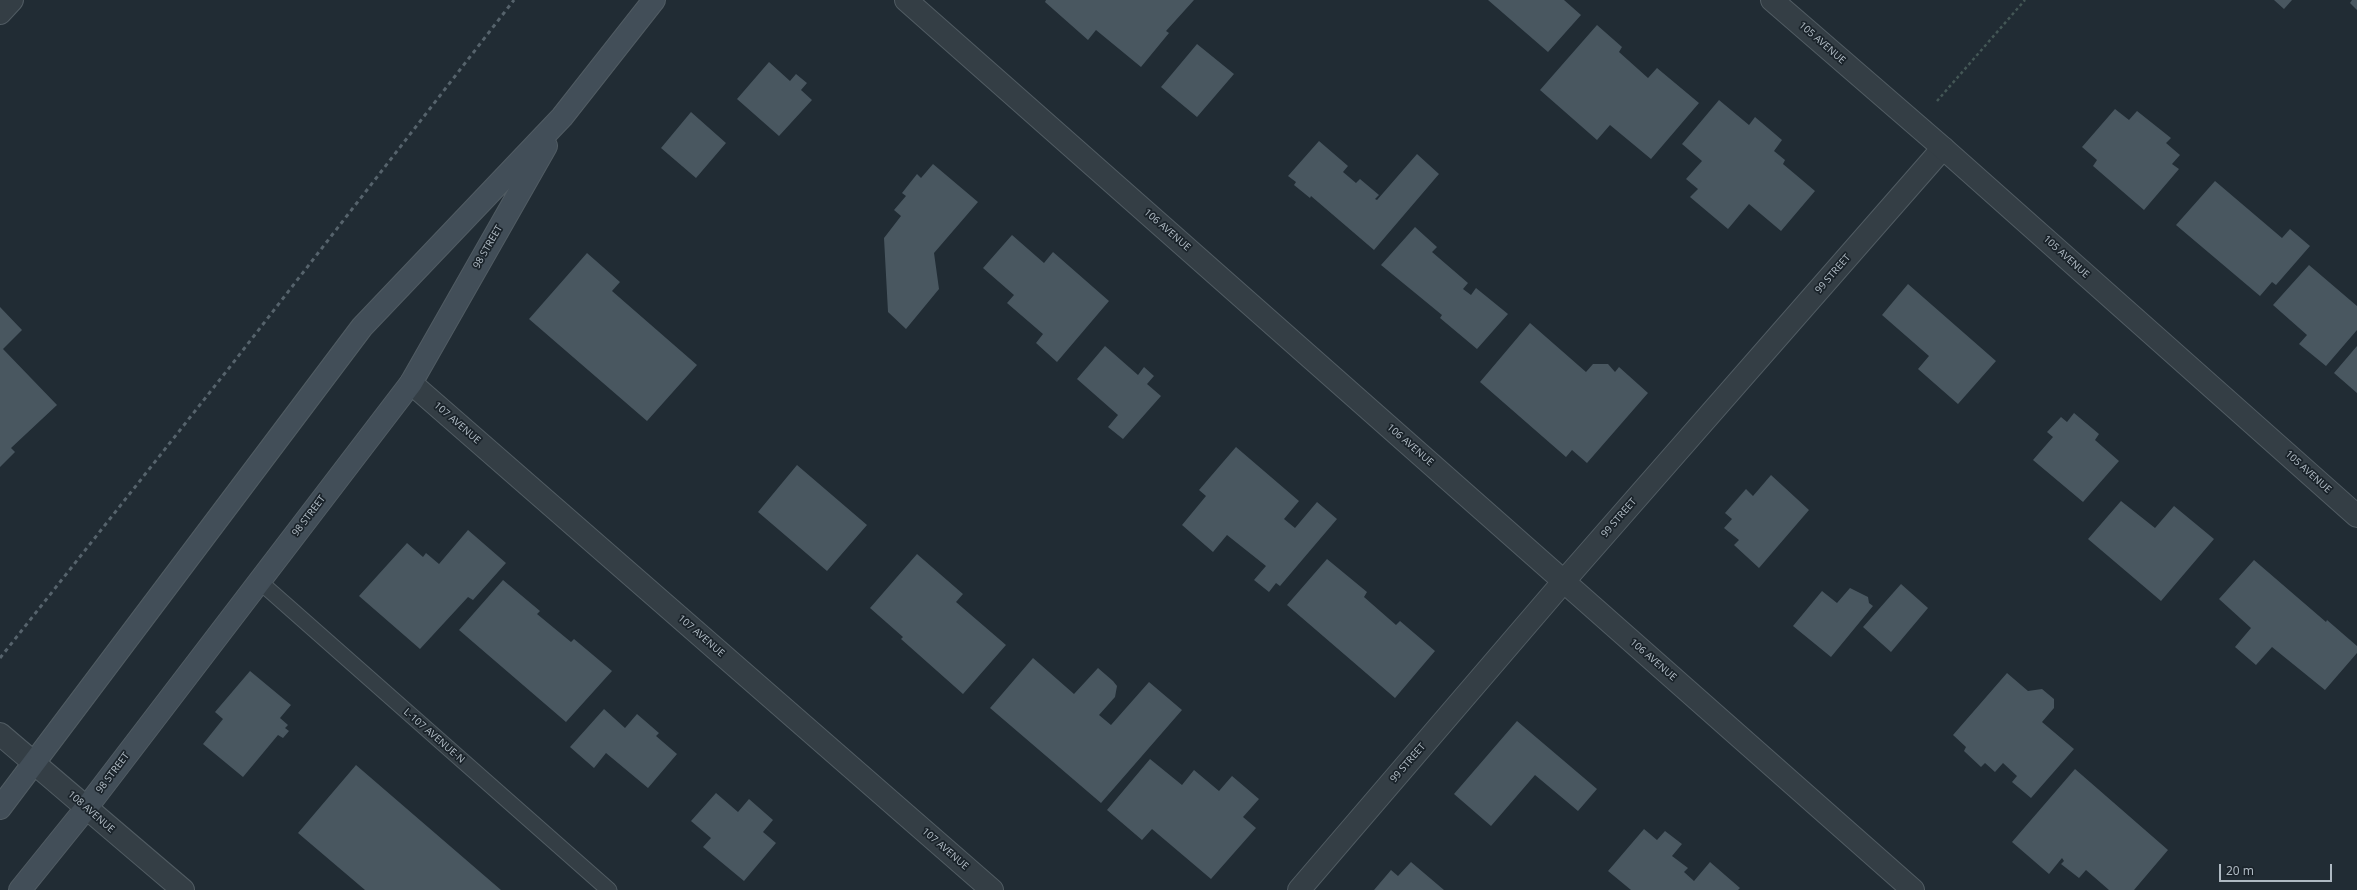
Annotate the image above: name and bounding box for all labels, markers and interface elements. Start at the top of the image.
street label: 105 AVENUE [1796,20,1848,66]
street label: 106 AVENUE [1141,207,1193,253]
street label: 98 STREET [471,223,505,271]
street label: 105 AVENUE [2041,233,2091,281]
street label: 99 STREET [1813,252,1853,296]
street label: 107 AVENUE [431,400,483,446]
street label: 106 AVENUE [1384,422,1436,468]
street label: 105 AVENUE [2283,448,2333,496]
street label: 98 STREET [290,493,328,539]
street label: 99 STREET [1599,496,1639,540]
street label: 107 AVENUE [675,613,727,659]
street label: 106 AVENUE [1627,637,1679,683]
street label: L-107 AVENUE-N [401,706,467,766]
street label: 99 STREET [1388,741,1428,785]
street label: 98 STREET [94,750,132,796]
street label: 108 AVENUE [65,789,117,835]
street label: 107 AVENUE [919,826,971,872]
scale bar [2221,856,2334,882]
text: 20 m [2226,862,2254,879]

